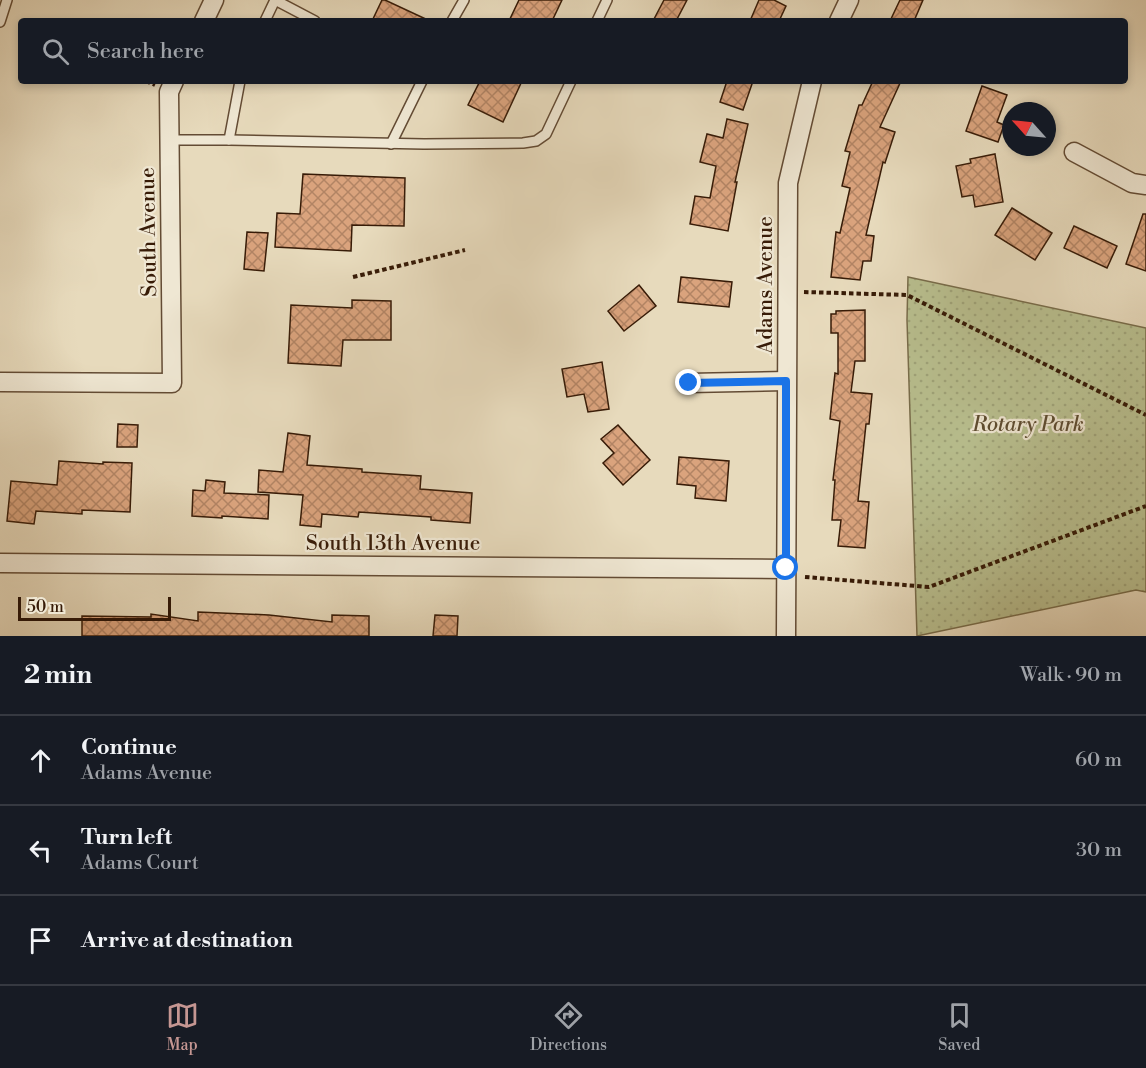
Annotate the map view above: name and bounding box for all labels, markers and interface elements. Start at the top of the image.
search box [18,18,1128,84]
icon: search [39,35,72,68]
text: Search here [87,38,204,65]
north arrow [1002,102,1056,156]
street label: South Avenue [135,167,163,297]
street label: Adams Avenue [753,216,779,355]
route end [675,369,701,395]
park label: Rotary Park [971,412,1084,438]
street label: South 13th Avenue [306,531,480,557]
route start [772,554,798,580]
scale bar [18,594,171,622]
text: 50 m [27,597,64,617]
text: 2 min [24,659,92,691]
text: Walk · 90 m [1020,663,1122,688]
text: Continue [81,734,177,761]
icon: ahead [24,744,57,777]
text: 60 m [1075,748,1122,773]
text: Adams Avenue [81,761,212,786]
text: Turn left [81,824,172,851]
icon: left [24,834,57,867]
text: 30 m [1076,838,1122,863]
text: Adams Court [81,851,199,876]
icon: arrive [24,924,57,957]
text: Arrive at destination [81,927,293,954]
tab: Map [166,999,199,1055]
tab: Directions [530,999,607,1055]
tab: Saved [938,999,980,1055]

